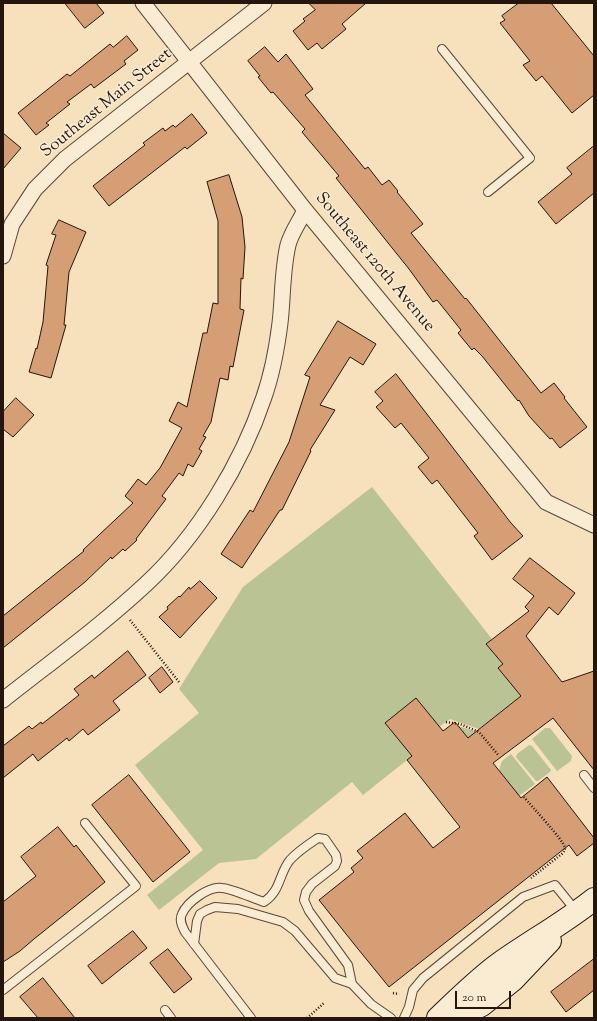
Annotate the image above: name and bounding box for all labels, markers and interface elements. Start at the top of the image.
street label: Southeast Main Street [37,45,177,163]
street label: Southeast 120th Avenue [310,189,438,337]
scale bar [457,983,513,1009]
text: 20 m [462,989,486,1007]

